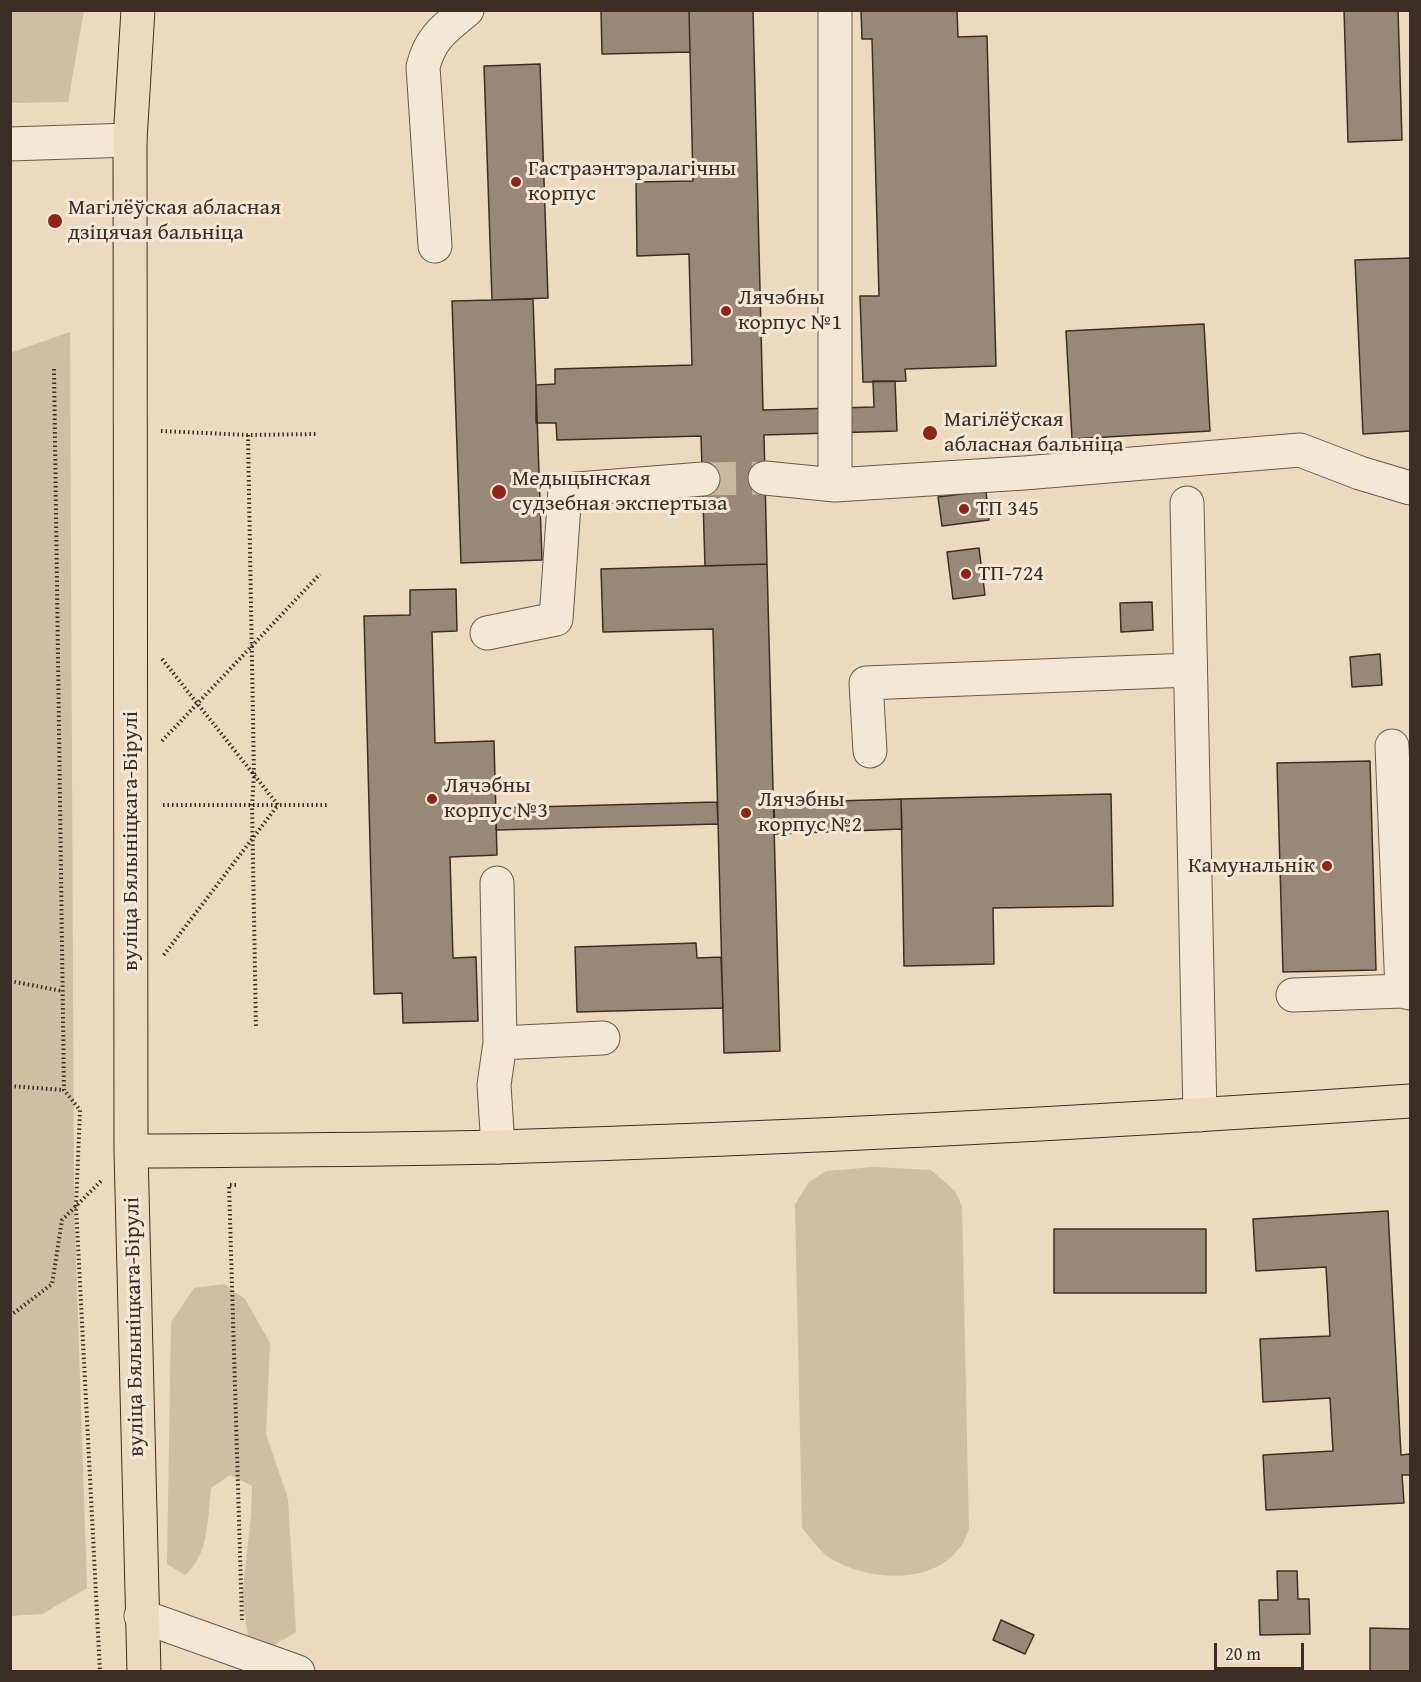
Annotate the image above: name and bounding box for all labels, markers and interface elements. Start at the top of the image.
place label: Гастраэнтэралагічны корпус [528,156,736,208]
marker: Гастраэнтэралагічны корпус [509,175,523,189]
place label: Магілёўская абласная дзіцячая бальніца [68,195,281,246]
marker: Магілёўская абласная дзіцячая бальніца [46,212,64,230]
place label: Лячэбны корпус №1 [738,285,842,336]
marker: Лячэбны корпус №1 [719,304,733,318]
place label: Магілёўская абласная бальніца [944,407,1123,458]
marker: Магілёўская абласная бальніца [921,424,939,442]
place label: Медыцынская судзебная экспертыза [512,466,728,518]
marker: Медыцынская судзебная экспертыза [490,483,508,501]
place label: ТП 345 [976,496,1039,522]
marker: ТП 345 [957,502,971,516]
place label: ТП-724 [978,561,1044,587]
marker: ТП-724 [959,567,973,581]
street label: вуліца Бялыніцкага-Бірулі [118,711,144,971]
place label: Лячэбны корпус №3 [444,773,548,824]
place label: Лячэбны корпус №2 [758,787,862,838]
marker: Лячэбны корпус №3 [425,792,439,806]
marker: Лячэбны корпус №2 [739,806,753,820]
place label: Камунальнік [1188,853,1315,879]
marker: Камунальнік [1320,859,1334,873]
street label: вуліца Бялыніцкага-Бірулі [120,1197,150,1457]
scale bar [1217,1631,1307,1669]
text: 20 m [1225,1640,1261,1667]

